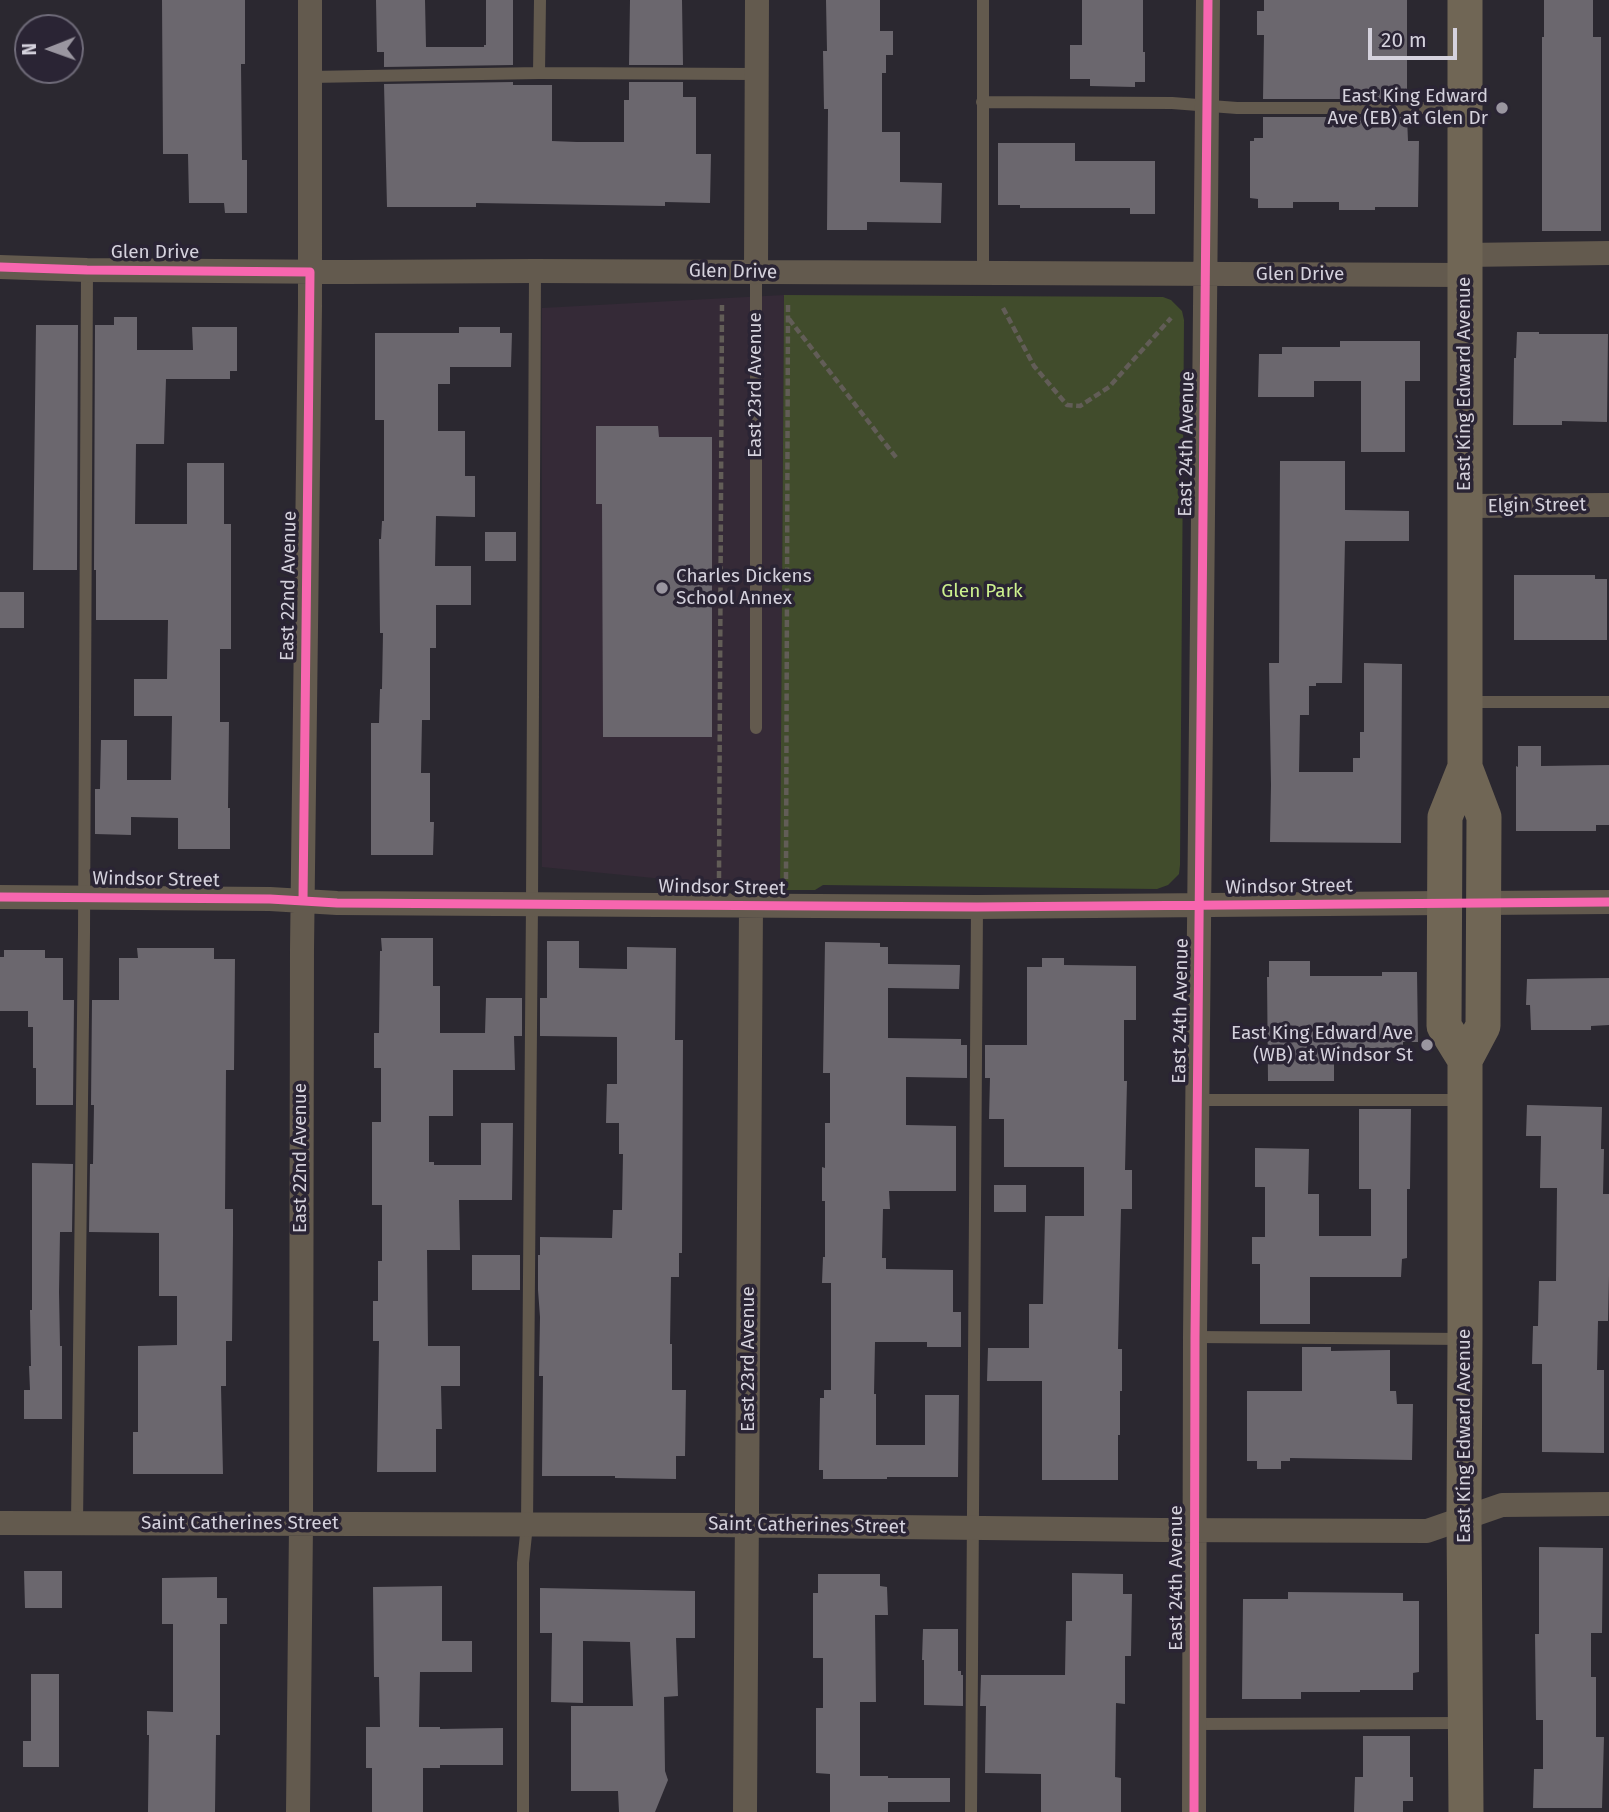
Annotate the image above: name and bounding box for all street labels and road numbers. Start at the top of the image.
street label: Glen Drive [111,242,199,264]
street label: Glen Drive [689,260,777,284]
street label: Glen Drive [1256,264,1344,286]
street label: East King Edward Avenue [1454,277,1476,491]
street label: East 23rd Avenue [745,312,767,458]
street label: East 24th Avenue [1174,371,1200,517]
street label: Elgin Street [1488,494,1586,518]
street label: East 22nd Avenue [276,511,302,661]
street label: Windsor Street [92,867,220,893]
street label: Windsor Street [1225,874,1353,900]
street label: Windsor Street [658,875,786,901]
street label: East 24th Avenue [1168,938,1194,1084]
street label: East 22nd Avenue [290,1083,312,1233]
street label: East 23rd Avenue [738,1286,760,1432]
street label: East King Edward Avenue [1454,1329,1476,1543]
street label: East 24th Avenue [1166,1505,1188,1651]
street label: Saint Catherines Street [141,1513,339,1535]
street label: Saint Catherines Street [708,1513,906,1539]

